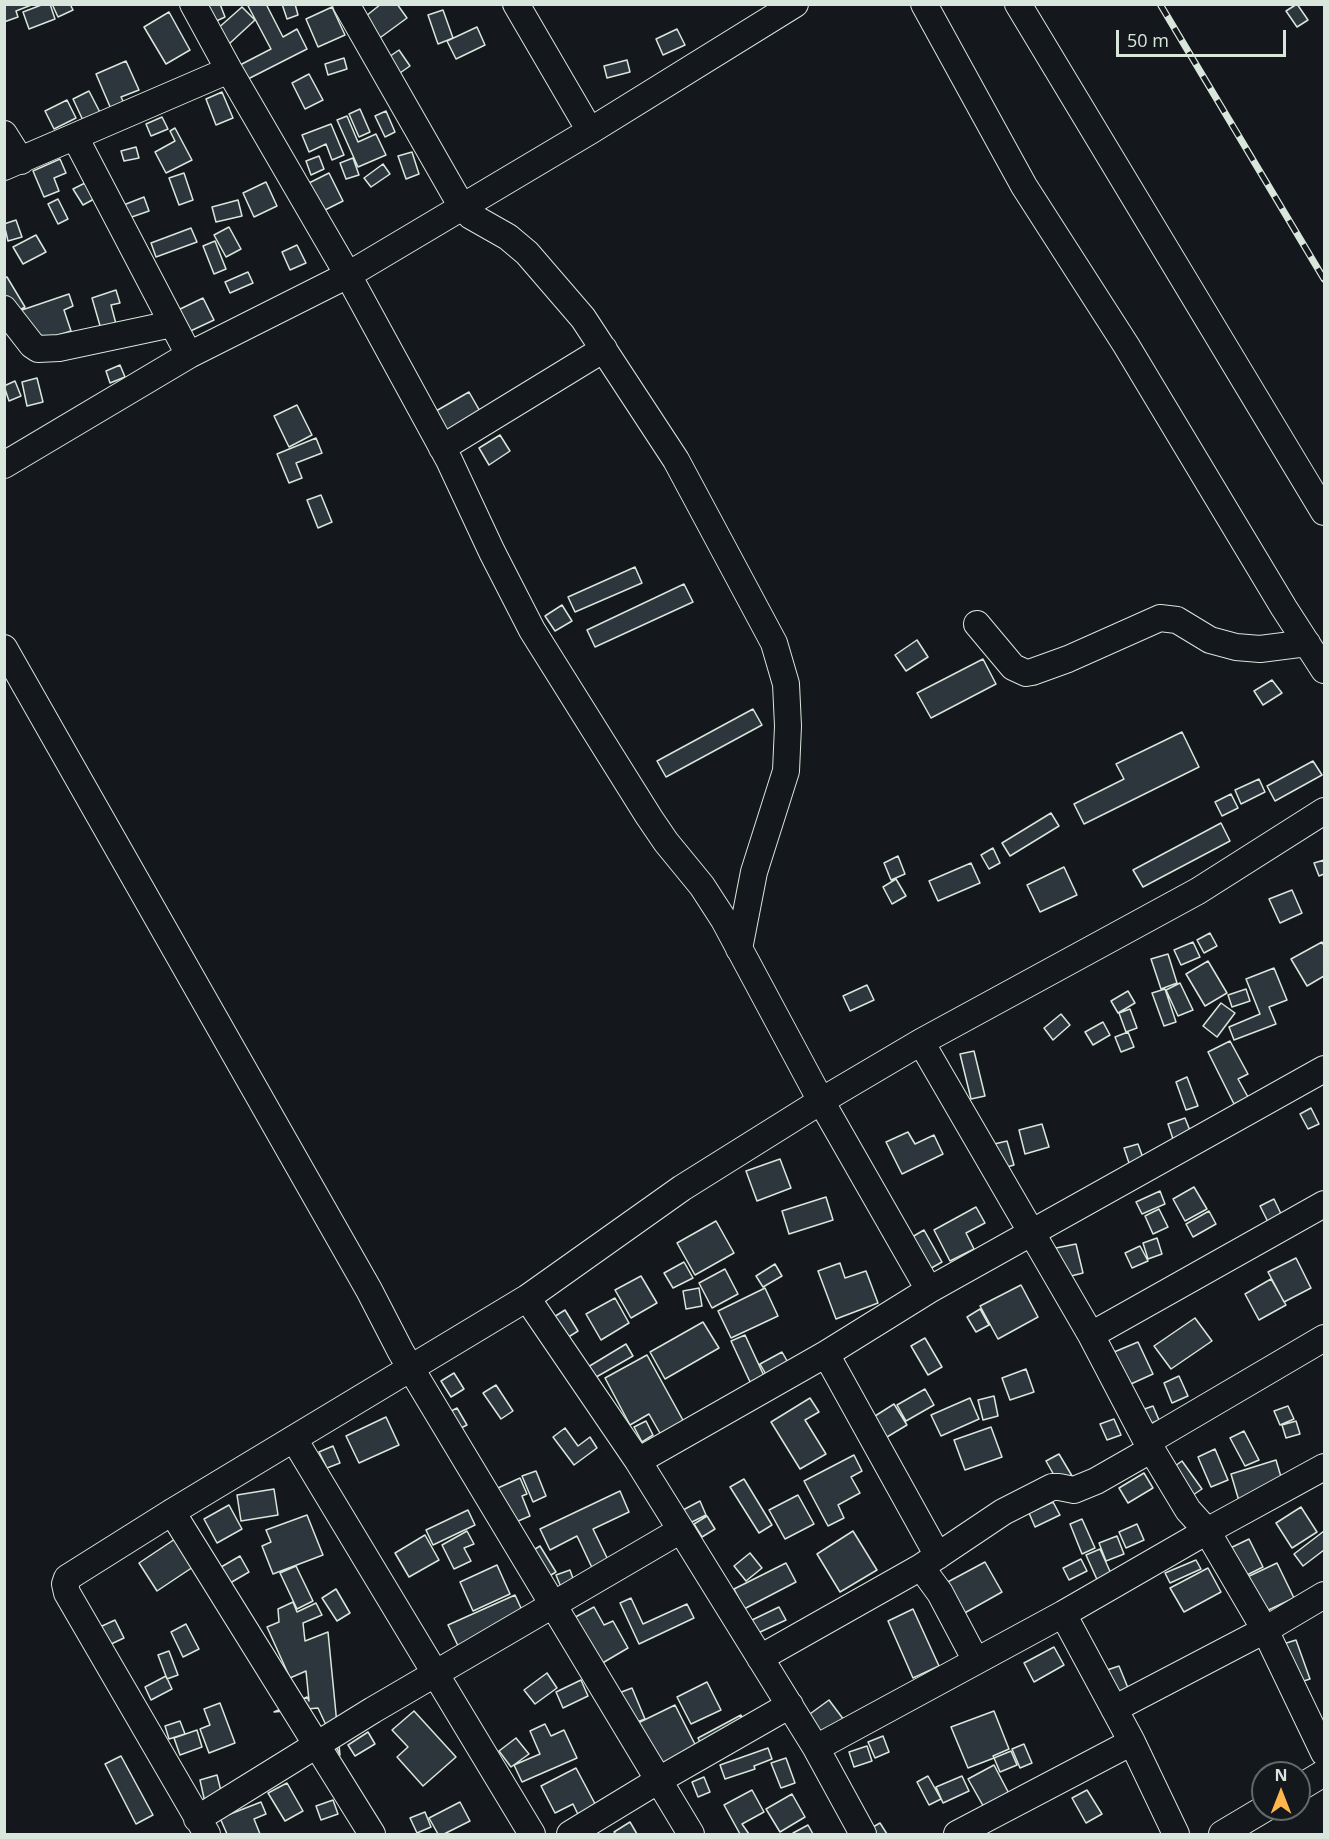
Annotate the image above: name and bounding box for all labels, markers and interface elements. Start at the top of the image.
scale bar [1119,18,1288,56]
text: 50 m [1127,28,1169,52]
north arrow [1251,1761,1311,1821]
text: N [1274,1764,1288,1786]

